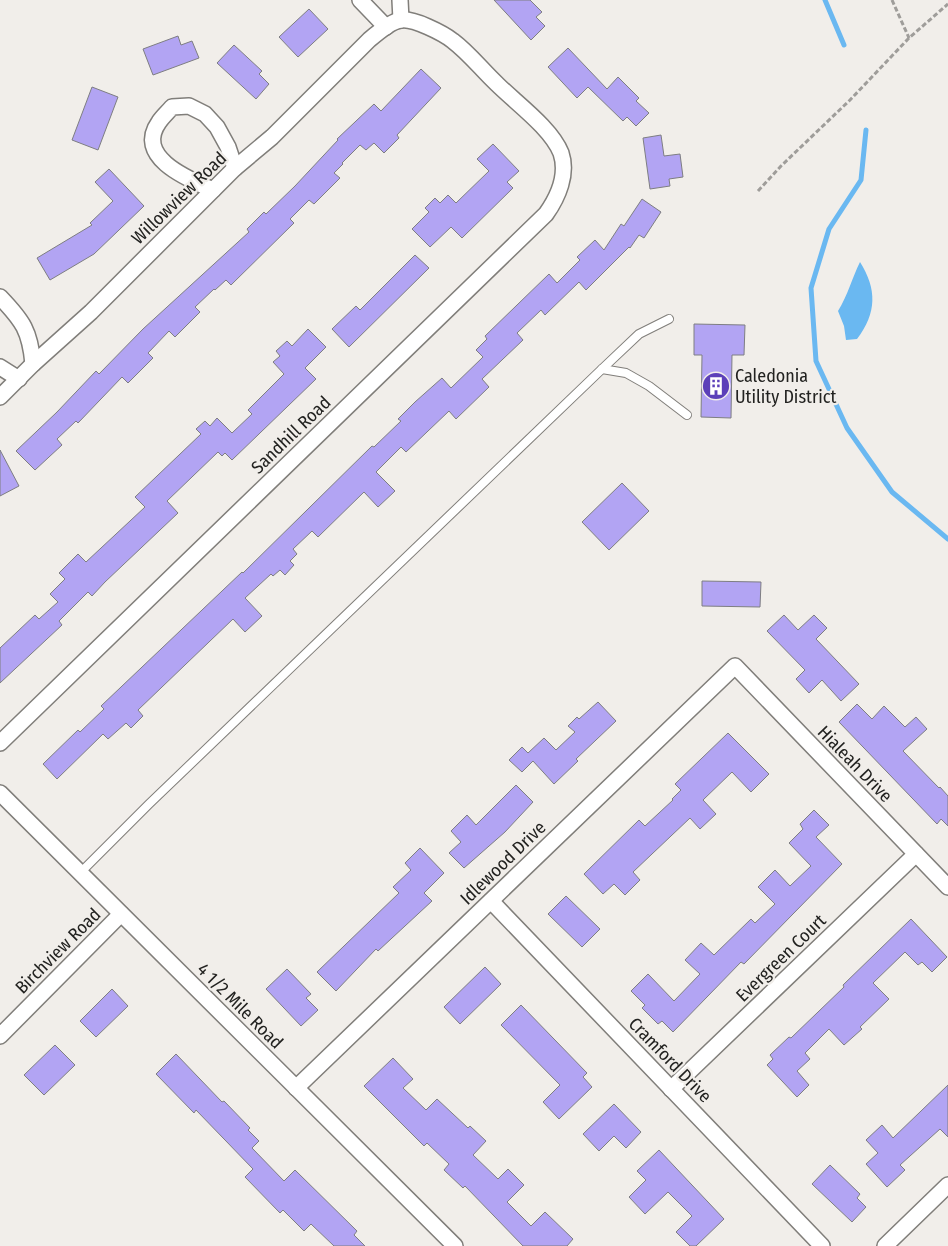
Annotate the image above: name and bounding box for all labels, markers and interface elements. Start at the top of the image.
street label: Willowview Road [127,147,231,249]
place label: Caledonia Utility District [735,365,836,408]
building icon: Caledonia Utility District [701,371,731,401]
street label: Sandhill Road [247,392,335,478]
street label: Hialeah Drive [813,721,897,807]
street label: Idlewood Drive [456,817,551,909]
street label: Birchview Road [11,904,105,998]
street label: Evergreen Court [731,910,831,1006]
street label: 4 1/2 Mile Road [193,959,287,1053]
street label: Cramford Drive [624,1013,716,1107]

